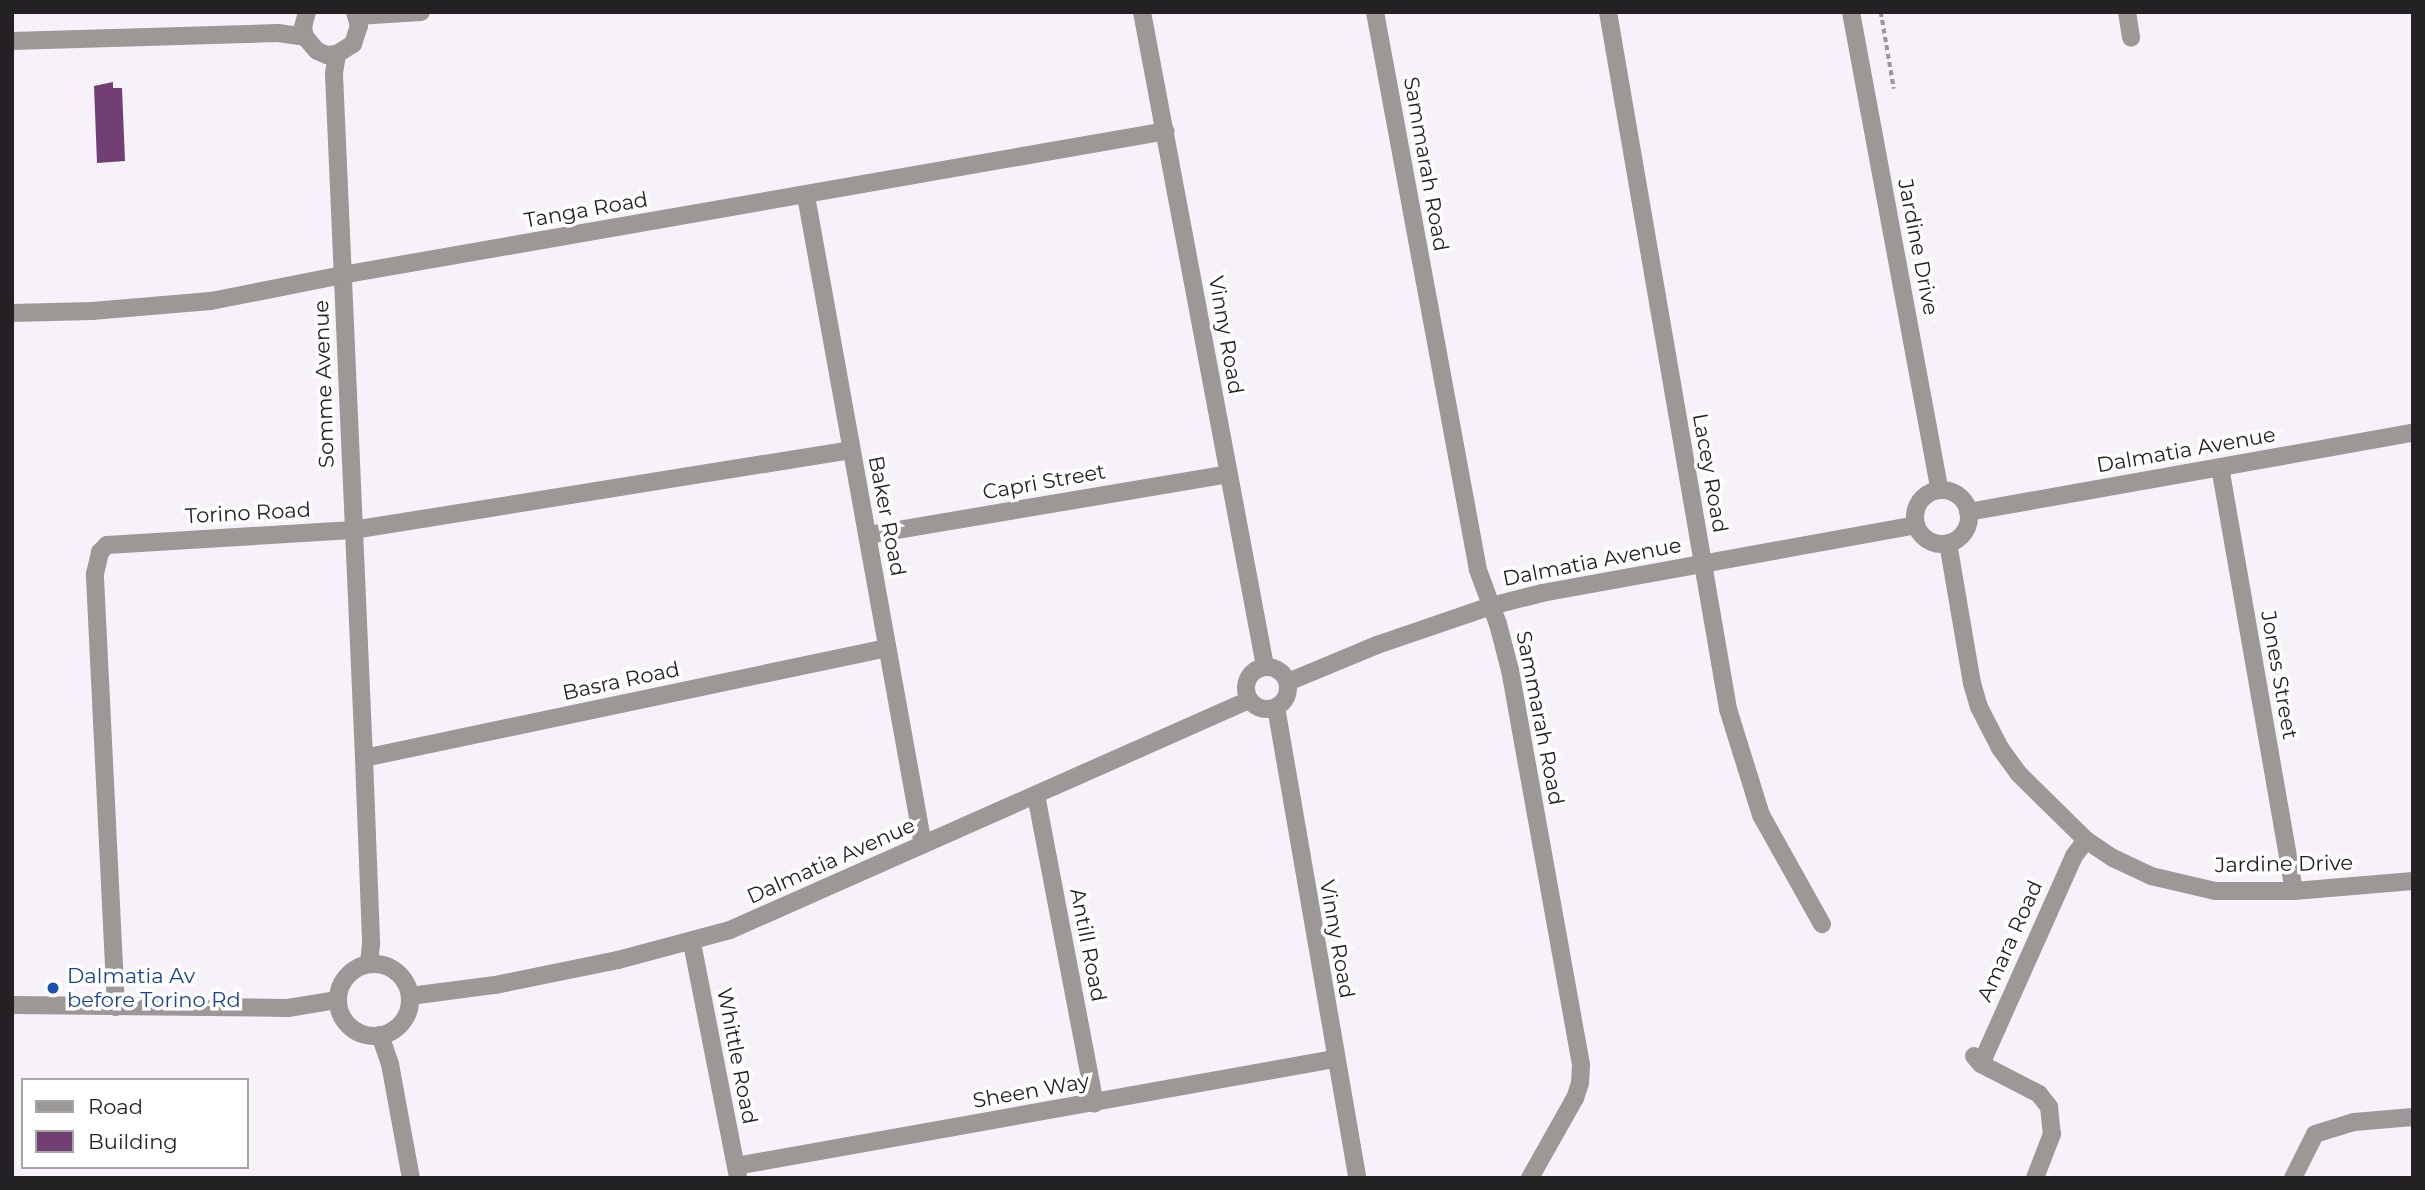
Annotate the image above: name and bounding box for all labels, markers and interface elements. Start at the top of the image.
street label: Sammarah Road [1398,75,1454,253]
street label: Jardine Drive [1892,177,1944,317]
street label: Tanga Road [522,187,650,233]
street label: Vinny Road [1203,274,1249,396]
street label: Somme Avenue [308,300,340,468]
street label: Lacey Road [1687,411,1733,535]
street label: Dalmatia Avenue [2095,422,2277,478]
street label: Baker Road [863,454,911,578]
street label: Capri Street [981,459,1107,505]
street label: Torino Road [185,497,311,529]
street label: Dalmatia Avenue [1501,532,1683,592]
street label: Jones Street [2255,609,2303,741]
street label: Sammarah Road [1511,629,1569,807]
street label: Basra Road [560,656,682,706]
street label: Dalmatia Avenue [743,813,919,909]
street label: Jardine Drive [2215,850,2353,878]
street label: Amara Road [1972,876,2048,1006]
street label: Vinny Road [1314,878,1360,1000]
street label: Antill Road [1065,886,1111,1004]
place label: Dalmatia Av before Torino Rd [67,963,241,1013]
marker: Dalmatia Av before Torino Rd [45,980,61,996]
street label: Whittle Road [711,986,763,1126]
street label: Sheen Way [971,1068,1091,1114]
legend [21,1078,248,1169]
text: Road [88,1094,143,1119]
text: Building [88,1129,178,1154]

